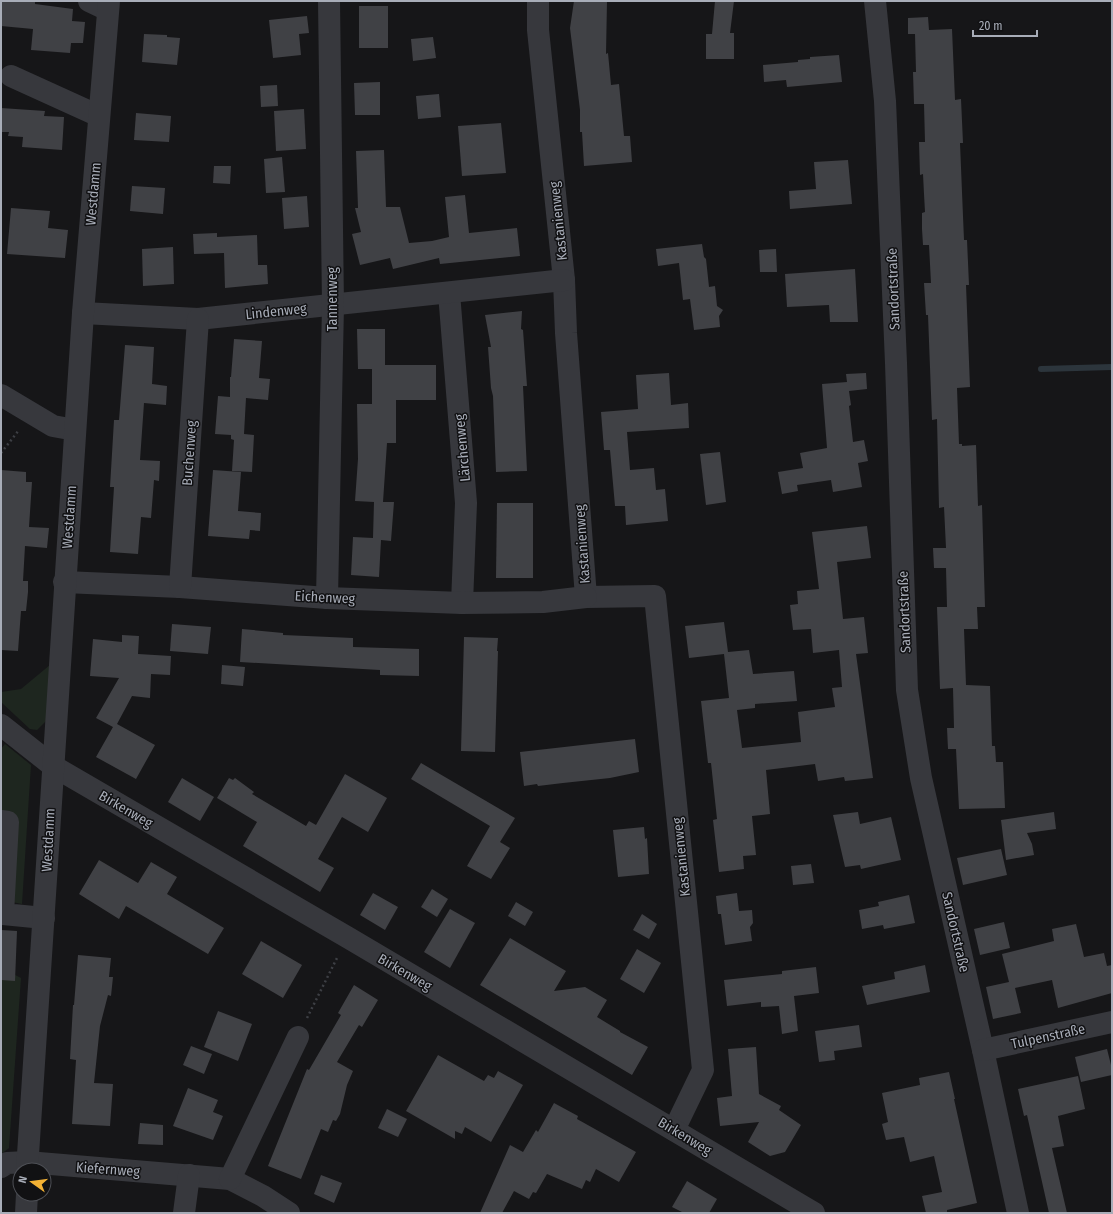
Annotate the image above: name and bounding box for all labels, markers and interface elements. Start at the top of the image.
scale bar [973,12,1037,38]
text: 20 m [979,19,1003,33]
street label: Westdamm [82,162,105,226]
street label: Kastanienweg [546,180,571,261]
street label: Sandortstraße [884,248,903,330]
street label: Tannenweg [324,266,341,331]
street label: Lindenweg [245,300,308,323]
street label: Lärchenweg [451,413,474,482]
street label: Buchenweg [179,419,200,486]
street label: Westdamm [59,485,80,549]
street label: Kastanienweg [571,503,594,584]
street label: Sandortstraße [895,571,914,653]
street label: Eichenweg [294,587,356,608]
street label: Birkenweg [96,787,156,832]
street label: Westdamm [38,808,59,872]
street label: Kastanienweg [669,816,694,897]
street label: Sandortstraße [938,890,973,974]
street label: Birkenweg [375,950,435,995]
street label: Tulpenstraße [1010,1020,1087,1053]
street label: Birkenweg [655,1114,715,1159]
street label: Kiefernweg [76,1159,141,1180]
north arrow [12,1162,52,1202]
text: N [16,1175,30,1184]

